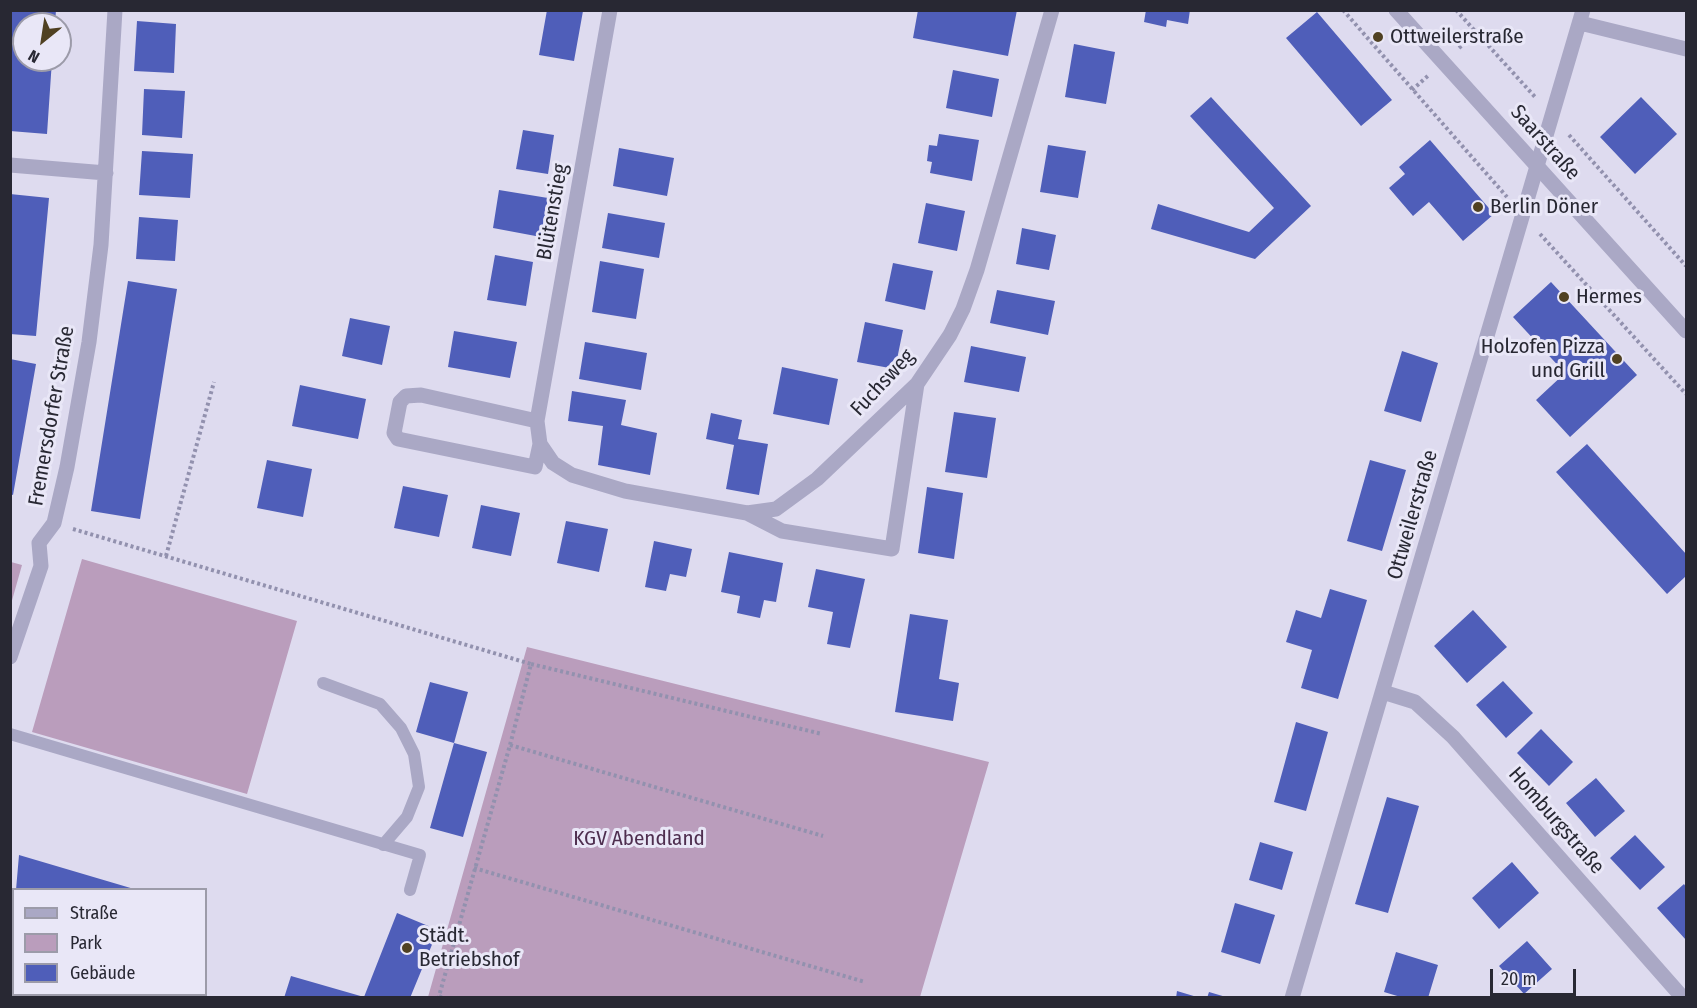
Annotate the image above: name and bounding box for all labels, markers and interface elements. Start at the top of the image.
north arrow [12,12,72,72]
place label: Ottweilerstraße [1390,24,1524,50]
marker: Ottweilerstraße [1371,30,1385,44]
text: N [25,46,43,67]
street label: Saarstraße [1505,100,1585,186]
street label: Blütenstieg [532,162,574,262]
place label: Berlin Döner [1490,194,1598,220]
marker: Berlin Döner [1471,200,1485,214]
place label: Hermes [1576,284,1642,310]
marker: Hermes [1557,290,1571,304]
street label: Fremersdorfer Straße [24,324,80,508]
place label: Holzofen Pizza und Grill [1481,334,1605,384]
street label: Fuchsweg [846,344,920,422]
marker: Holzofen Pizza und Grill [1610,352,1624,366]
street label: Ottweilerstraße [1382,447,1444,583]
street label: Homburgstraße [1503,762,1609,880]
park label: KGV Abendland [573,826,705,852]
legend [12,888,207,996]
text: Straße [70,902,118,924]
place label: Städt. Betriebshof [419,923,519,973]
text: Park [70,932,102,954]
marker: Städt. Betriebshof [400,941,414,955]
scale bar [1493,957,1578,995]
text: Gebäude [70,962,135,984]
text: 20 m [1501,968,1536,990]

